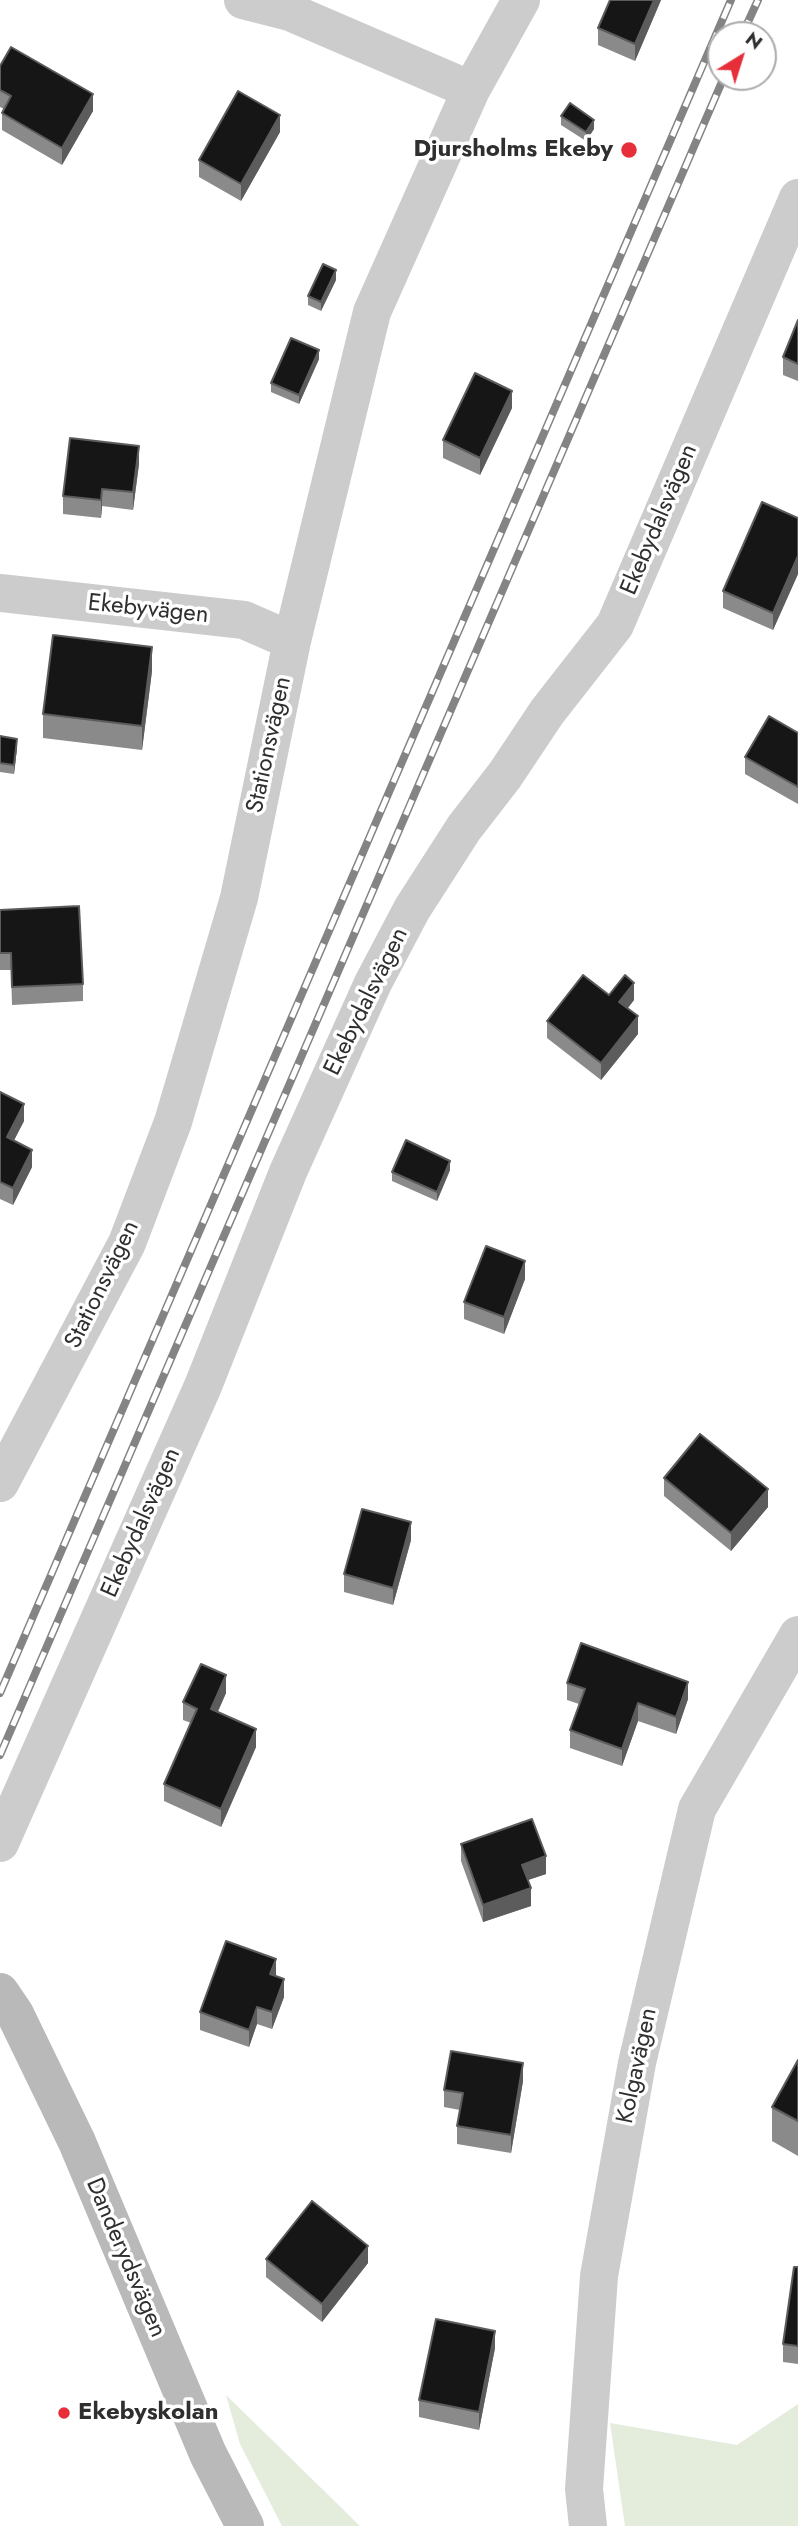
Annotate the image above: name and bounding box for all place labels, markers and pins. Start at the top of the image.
place label: Djursholms Ekeby [413,136,613,164]
marker: Djursholms Ekeby [619,140,639,160]
place label: Ekebyskolan [78,2399,218,2427]
marker: Ekebyskolan [56,2405,72,2421]

